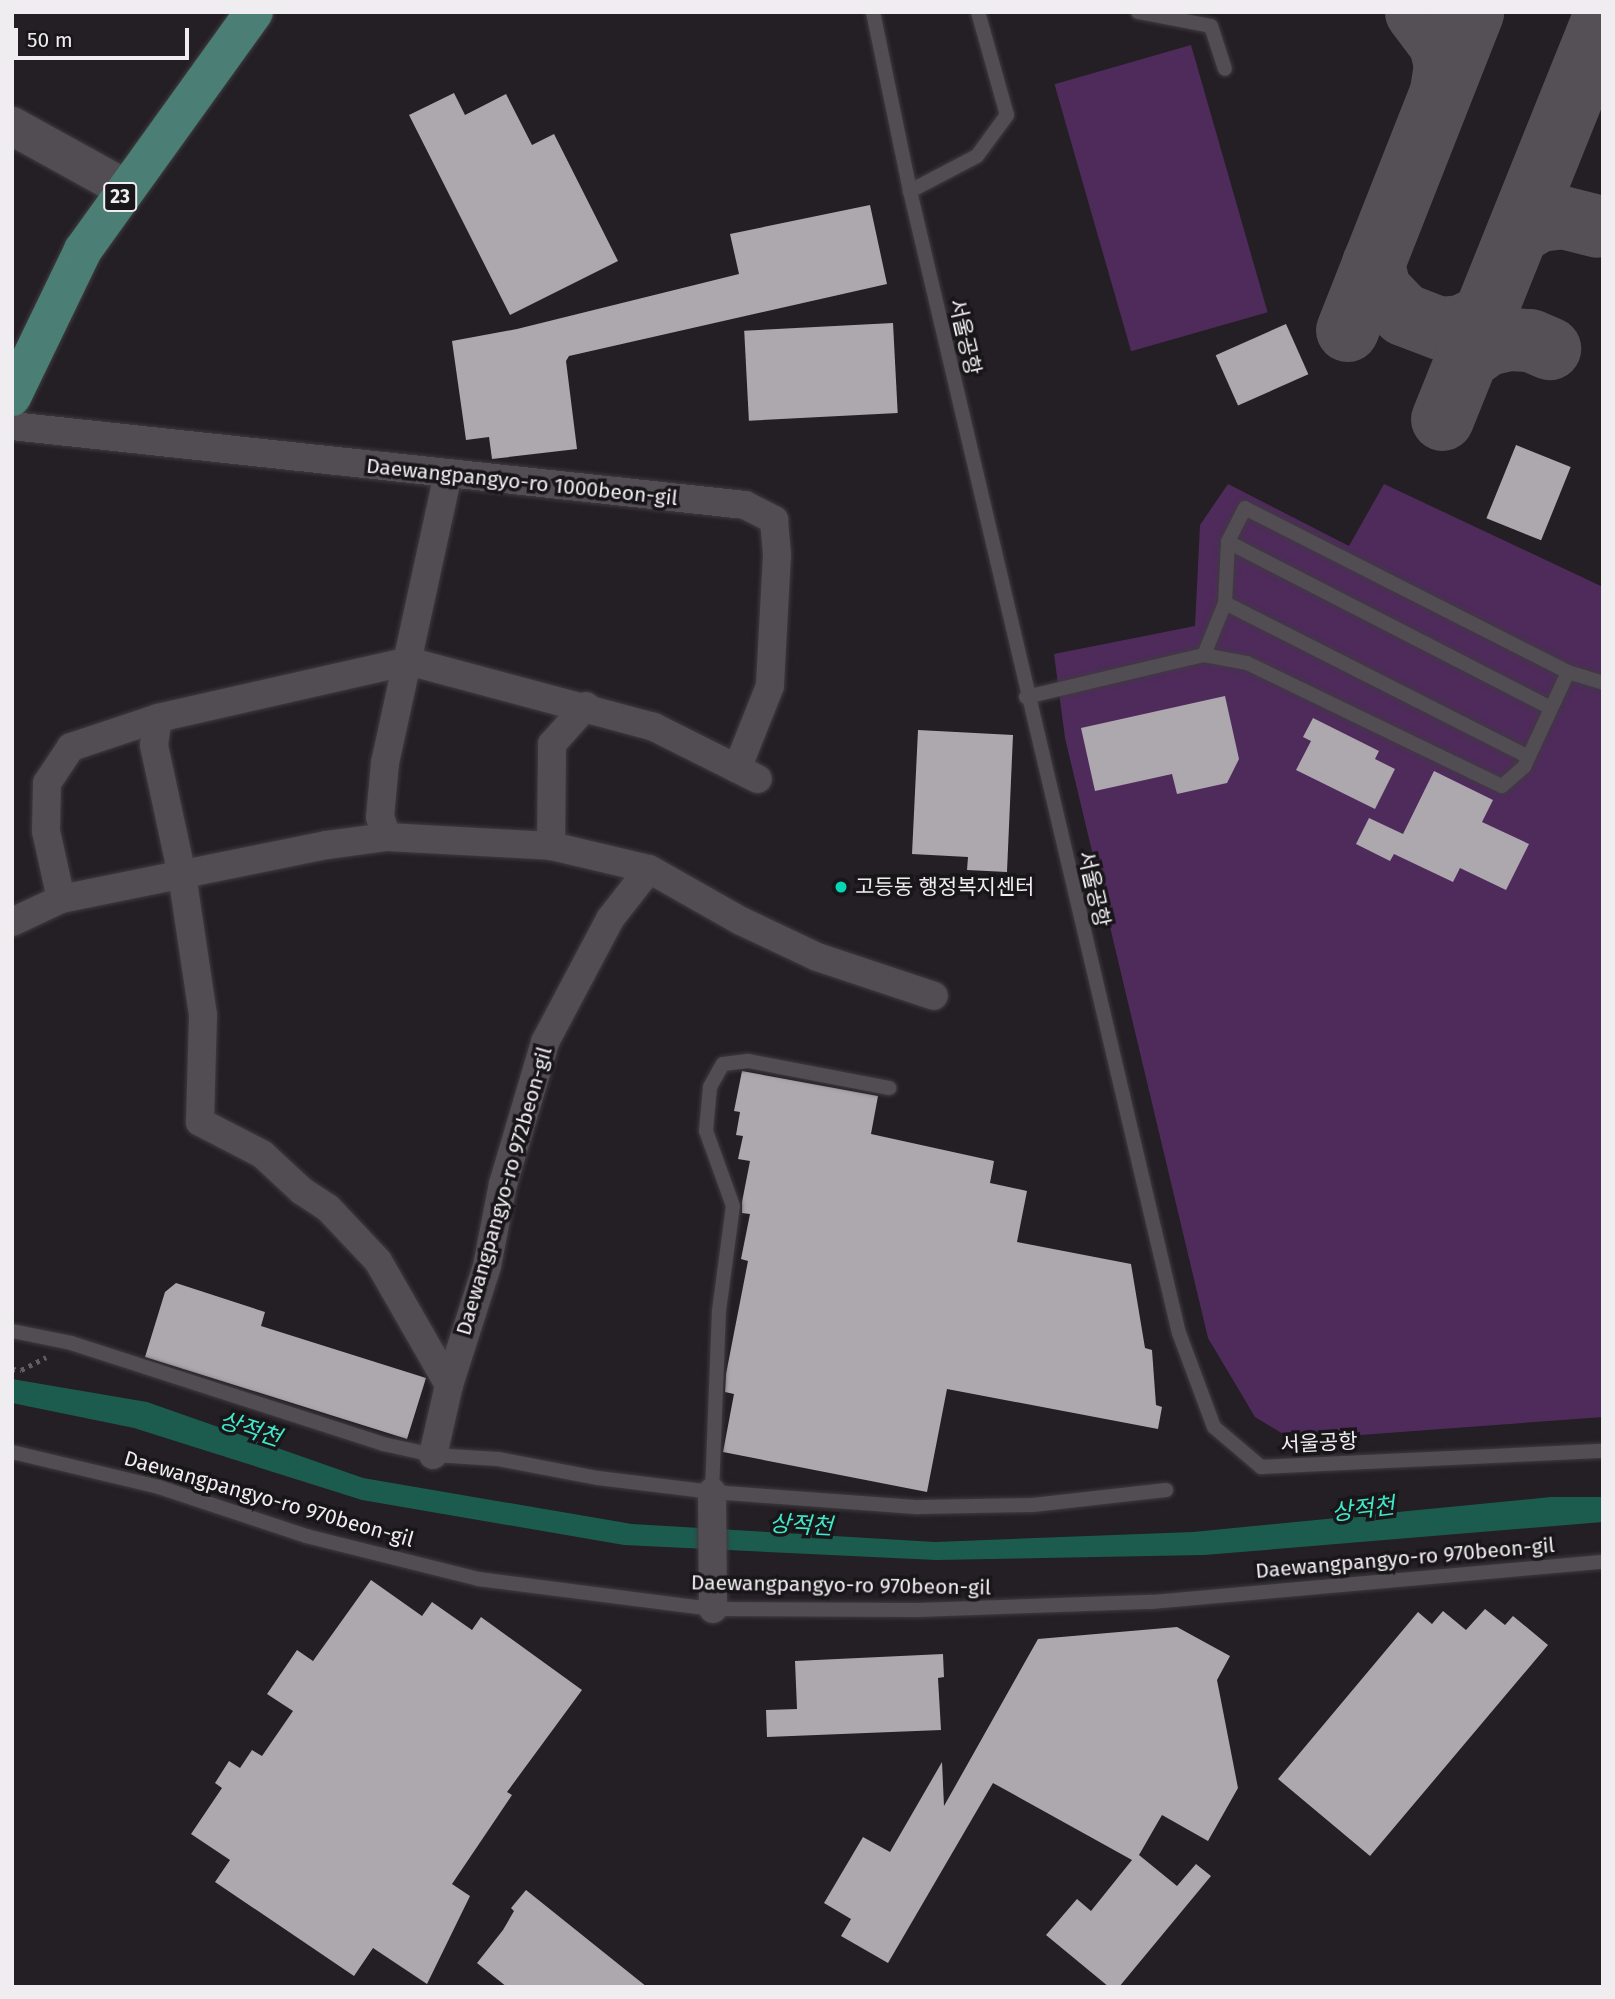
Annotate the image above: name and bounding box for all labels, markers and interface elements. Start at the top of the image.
scale bar [18,14,192,58]
text: 50 m [27,27,73,53]
road number: 23 [102,182,138,212]
street label: 서울공항 [944,297,986,377]
street label: Daewangpangyo-ro 1000beon-gil [365,453,679,511]
street label: 서울공항 [1073,849,1115,929]
place label: 고등동 행정복지센터 [855,874,1034,900]
marker: 고등동 행정복지센터 [833,879,849,895]
street label: Daewangpangyo-ro 972beon-gil [451,1044,557,1338]
water label: 상적천 [216,1406,284,1452]
street label: 서울공항 [1280,1428,1358,1458]
street label: Daewangpangyo-ro 970beon-gil [121,1446,417,1552]
water label: 상적천 [1330,1491,1396,1527]
water label: 상적천 [769,1510,833,1540]
street label: Daewangpangyo-ro 970beon-gil [1254,1532,1556,1584]
street label: Daewangpangyo-ro 970beon-gil [691,1570,991,1600]

